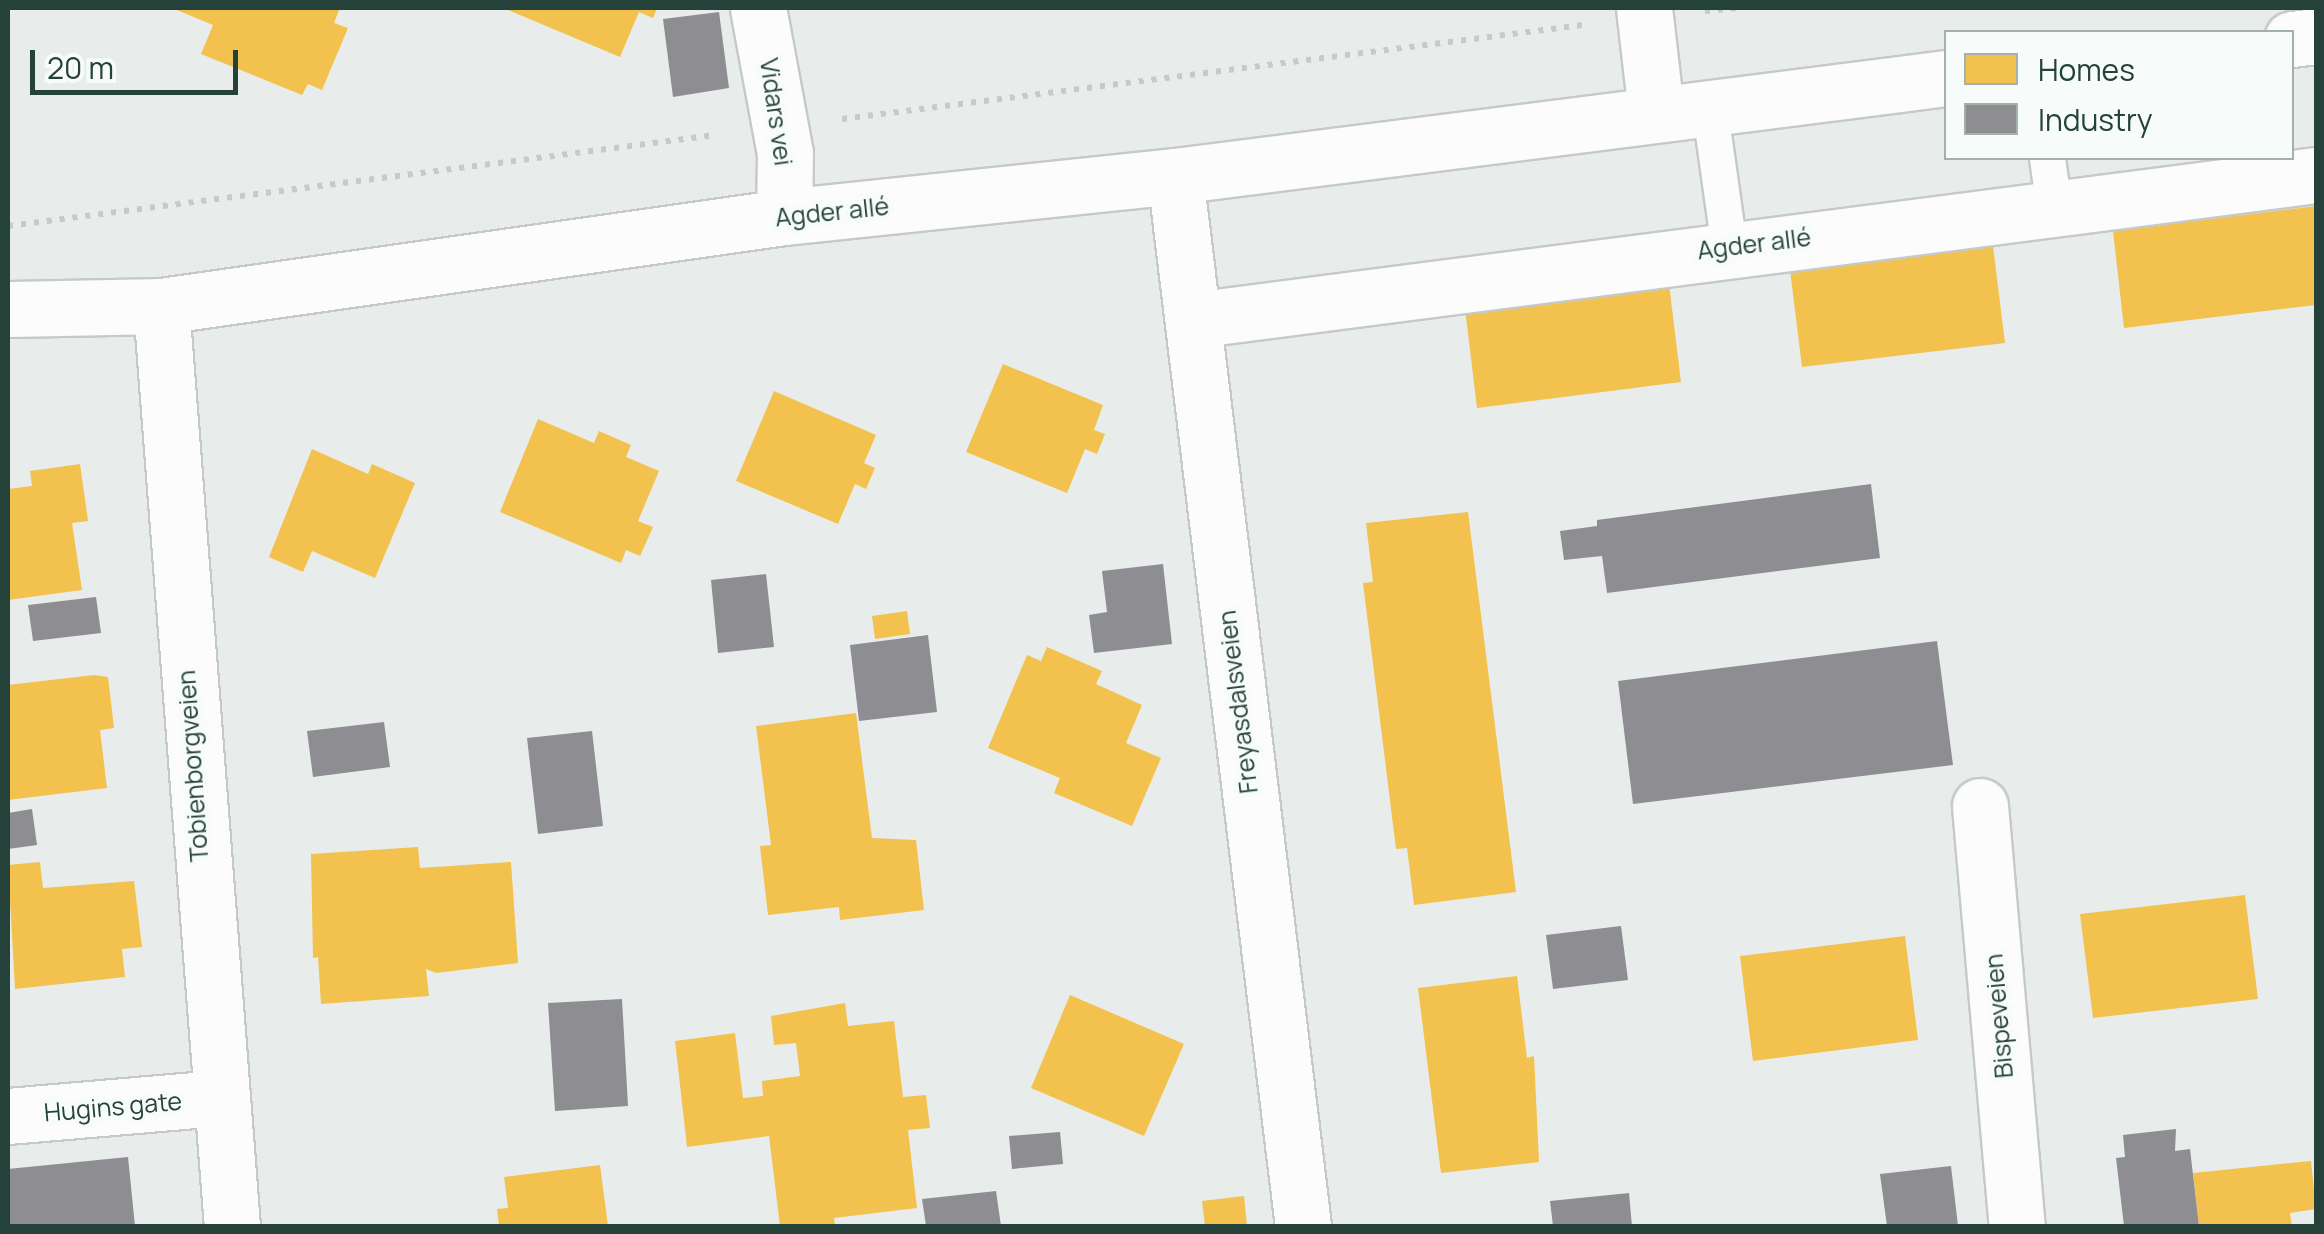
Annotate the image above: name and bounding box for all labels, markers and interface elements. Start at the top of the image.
scale bar [35,30,242,92]
legend [1944,30,2294,160]
text: 20 m [47,47,114,88]
text: Homes [2038,49,2135,90]
street label: Vidars vei [754,56,798,168]
text: Industry [2038,99,2153,140]
street label: Agder allé [774,191,890,233]
street label: Agder allé [1695,222,1813,266]
street label: Freyasdalsveien [1212,609,1264,795]
street label: Tobienborgveien [171,669,215,863]
street label: Bispeveien [1979,952,2019,1080]
street label: Hugins gate [43,1086,183,1128]

